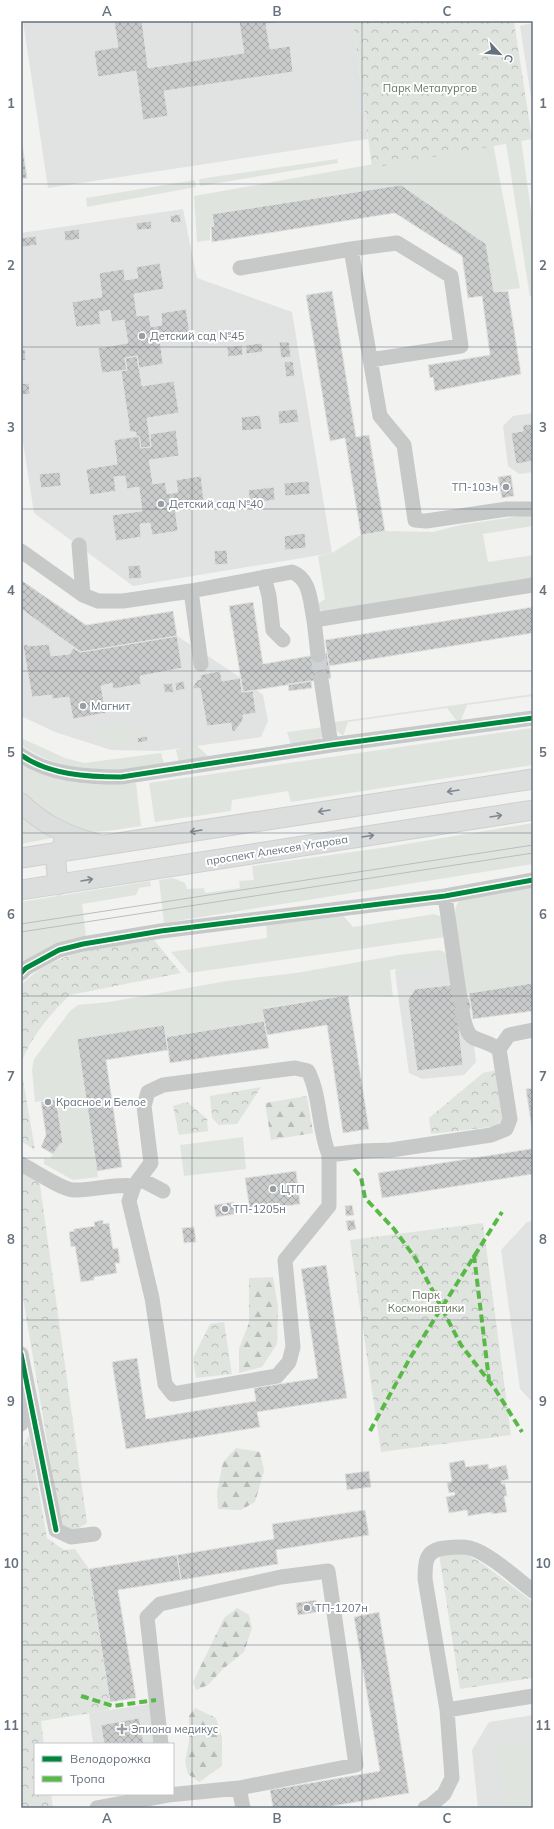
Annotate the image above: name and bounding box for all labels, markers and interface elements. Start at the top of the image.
text: A [102,3,112,19]
text: B [273,3,282,19]
text: C [443,3,452,19]
north arrow [480,34,520,74]
text: С [501,52,517,65]
park label: Парк Металургов [383,81,477,95]
text: 1 [7,95,15,111]
text: 1 [539,95,547,111]
text: 2 [7,257,15,273]
text: 2 [539,257,547,273]
place label: Детский сад №45 [150,329,245,343]
marker: Детский сад №45 [137,331,147,341]
text: 3 [7,419,15,435]
text: 3 [539,419,547,435]
place label: ТП-103н [452,480,498,494]
marker: ТП-103н [501,482,511,492]
place label: Детский сад №40 [169,497,264,511]
marker: Детский сад №40 [156,499,166,509]
text: 4 [7,582,15,598]
text: 4 [539,582,547,598]
place label: Магнит [91,699,130,713]
marker: Магнит [78,701,88,711]
text: 5 [7,744,15,760]
text: 5 [539,744,547,760]
one-way arrow [447,787,460,795]
one-way arrow [318,807,331,815]
one-way arrow [489,812,502,820]
one-way arrow [190,827,203,835]
street label: проспект Алексея Угарова [205,832,349,868]
one-way arrow [361,832,374,840]
one-way arrow [80,876,93,884]
text: 6 [7,906,15,922]
text: 6 [539,906,547,922]
text: 7 [7,1068,15,1084]
text: 7 [539,1068,547,1084]
place label: Красное и Белое [56,1095,146,1109]
marker: Красное и Белое [43,1097,53,1107]
place label: ЦТП [281,1182,305,1196]
marker: ЦТП [268,1184,278,1194]
place label: ТП-1205н [233,1202,286,1216]
marker: ТП-1205н [220,1204,230,1214]
text: 8 [7,1231,15,1247]
text: 8 [539,1231,547,1247]
park label: Парк Космонавтики [388,1288,464,1315]
text: 9 [7,1393,15,1409]
text: 9 [539,1393,547,1409]
text: 10 [3,1555,19,1571]
text: 10 [535,1555,551,1571]
place label: ТП-1207н [315,1601,368,1615]
marker: ТП-1207н [302,1603,312,1613]
text: 11 [3,1717,19,1733]
text: 11 [535,1717,551,1733]
place label: Эпиона медикус [131,1722,219,1736]
marker: Эпиона медикус [116,1723,128,1735]
legend [34,1743,174,1795]
text: Велодорожка [70,1751,151,1766]
text: Тропа [70,1771,105,1786]
text: A [102,1810,112,1826]
text: B [273,1810,282,1826]
text: C [443,1810,452,1826]

